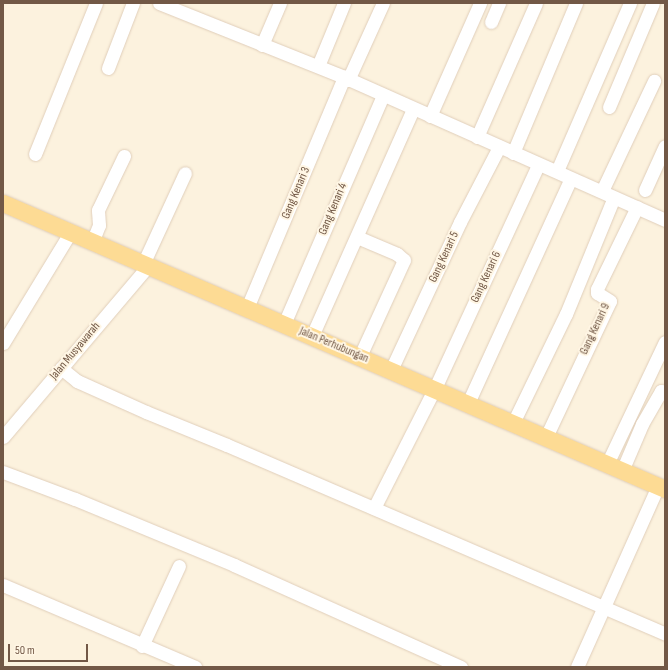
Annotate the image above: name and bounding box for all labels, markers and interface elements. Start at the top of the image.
street label: Gang Kenari 3 [279,165,313,221]
street label: Gang Kenari 4 [316,181,350,237]
street label: Gang Kenari 5 [426,229,462,285]
street label: Gang Kenari 6 [468,249,504,305]
street label: Gang Kenari 9 [577,301,613,357]
street label: Jalan Musyawarah [47,319,103,383]
street label: Jalan Perhubungan [297,324,371,366]
scale bar [10,636,90,662]
text: 50 m [15,643,35,658]

